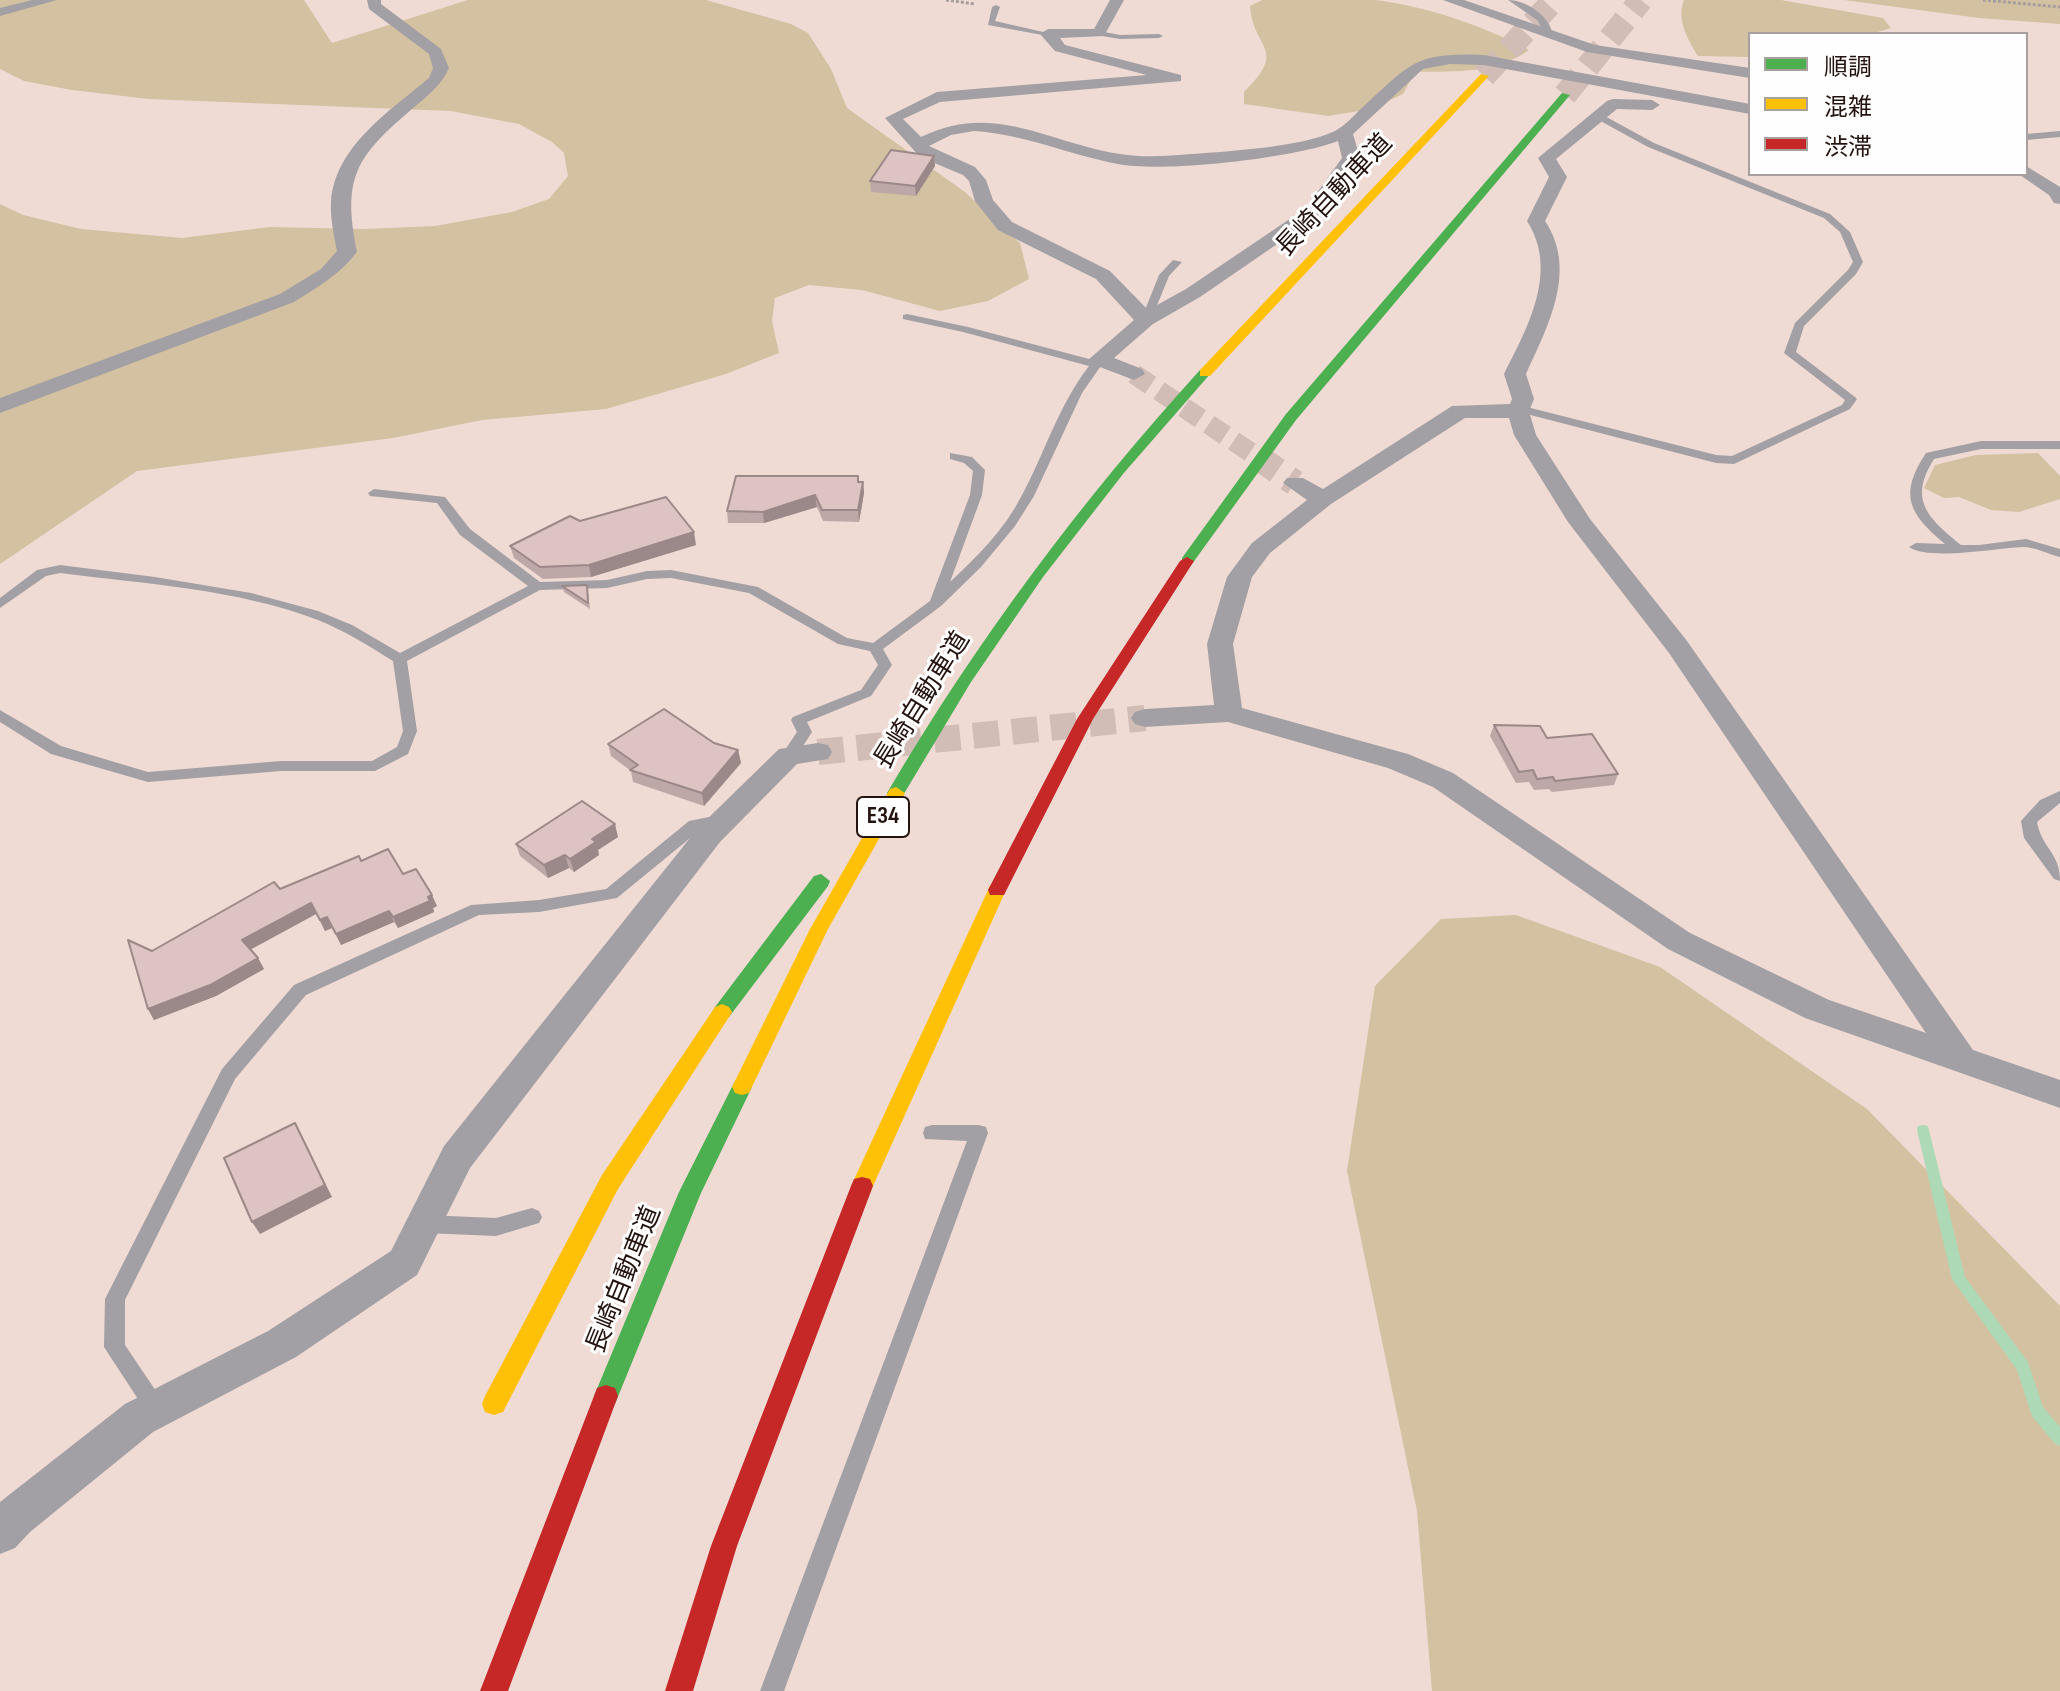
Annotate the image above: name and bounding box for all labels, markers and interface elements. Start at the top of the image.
legend [1748,32,2028,176]
text: 順調 [1824,53,1872,82]
text: 混雑 [1824,93,1872,122]
street label: 長崎自動車道 [1270,128,1400,264]
text: 渋滞 [1824,133,1872,162]
street label: 長崎自動車道 [868,627,978,775]
road number: E34 [857,797,909,837]
street label: 長崎自動車道 [581,1202,669,1358]

